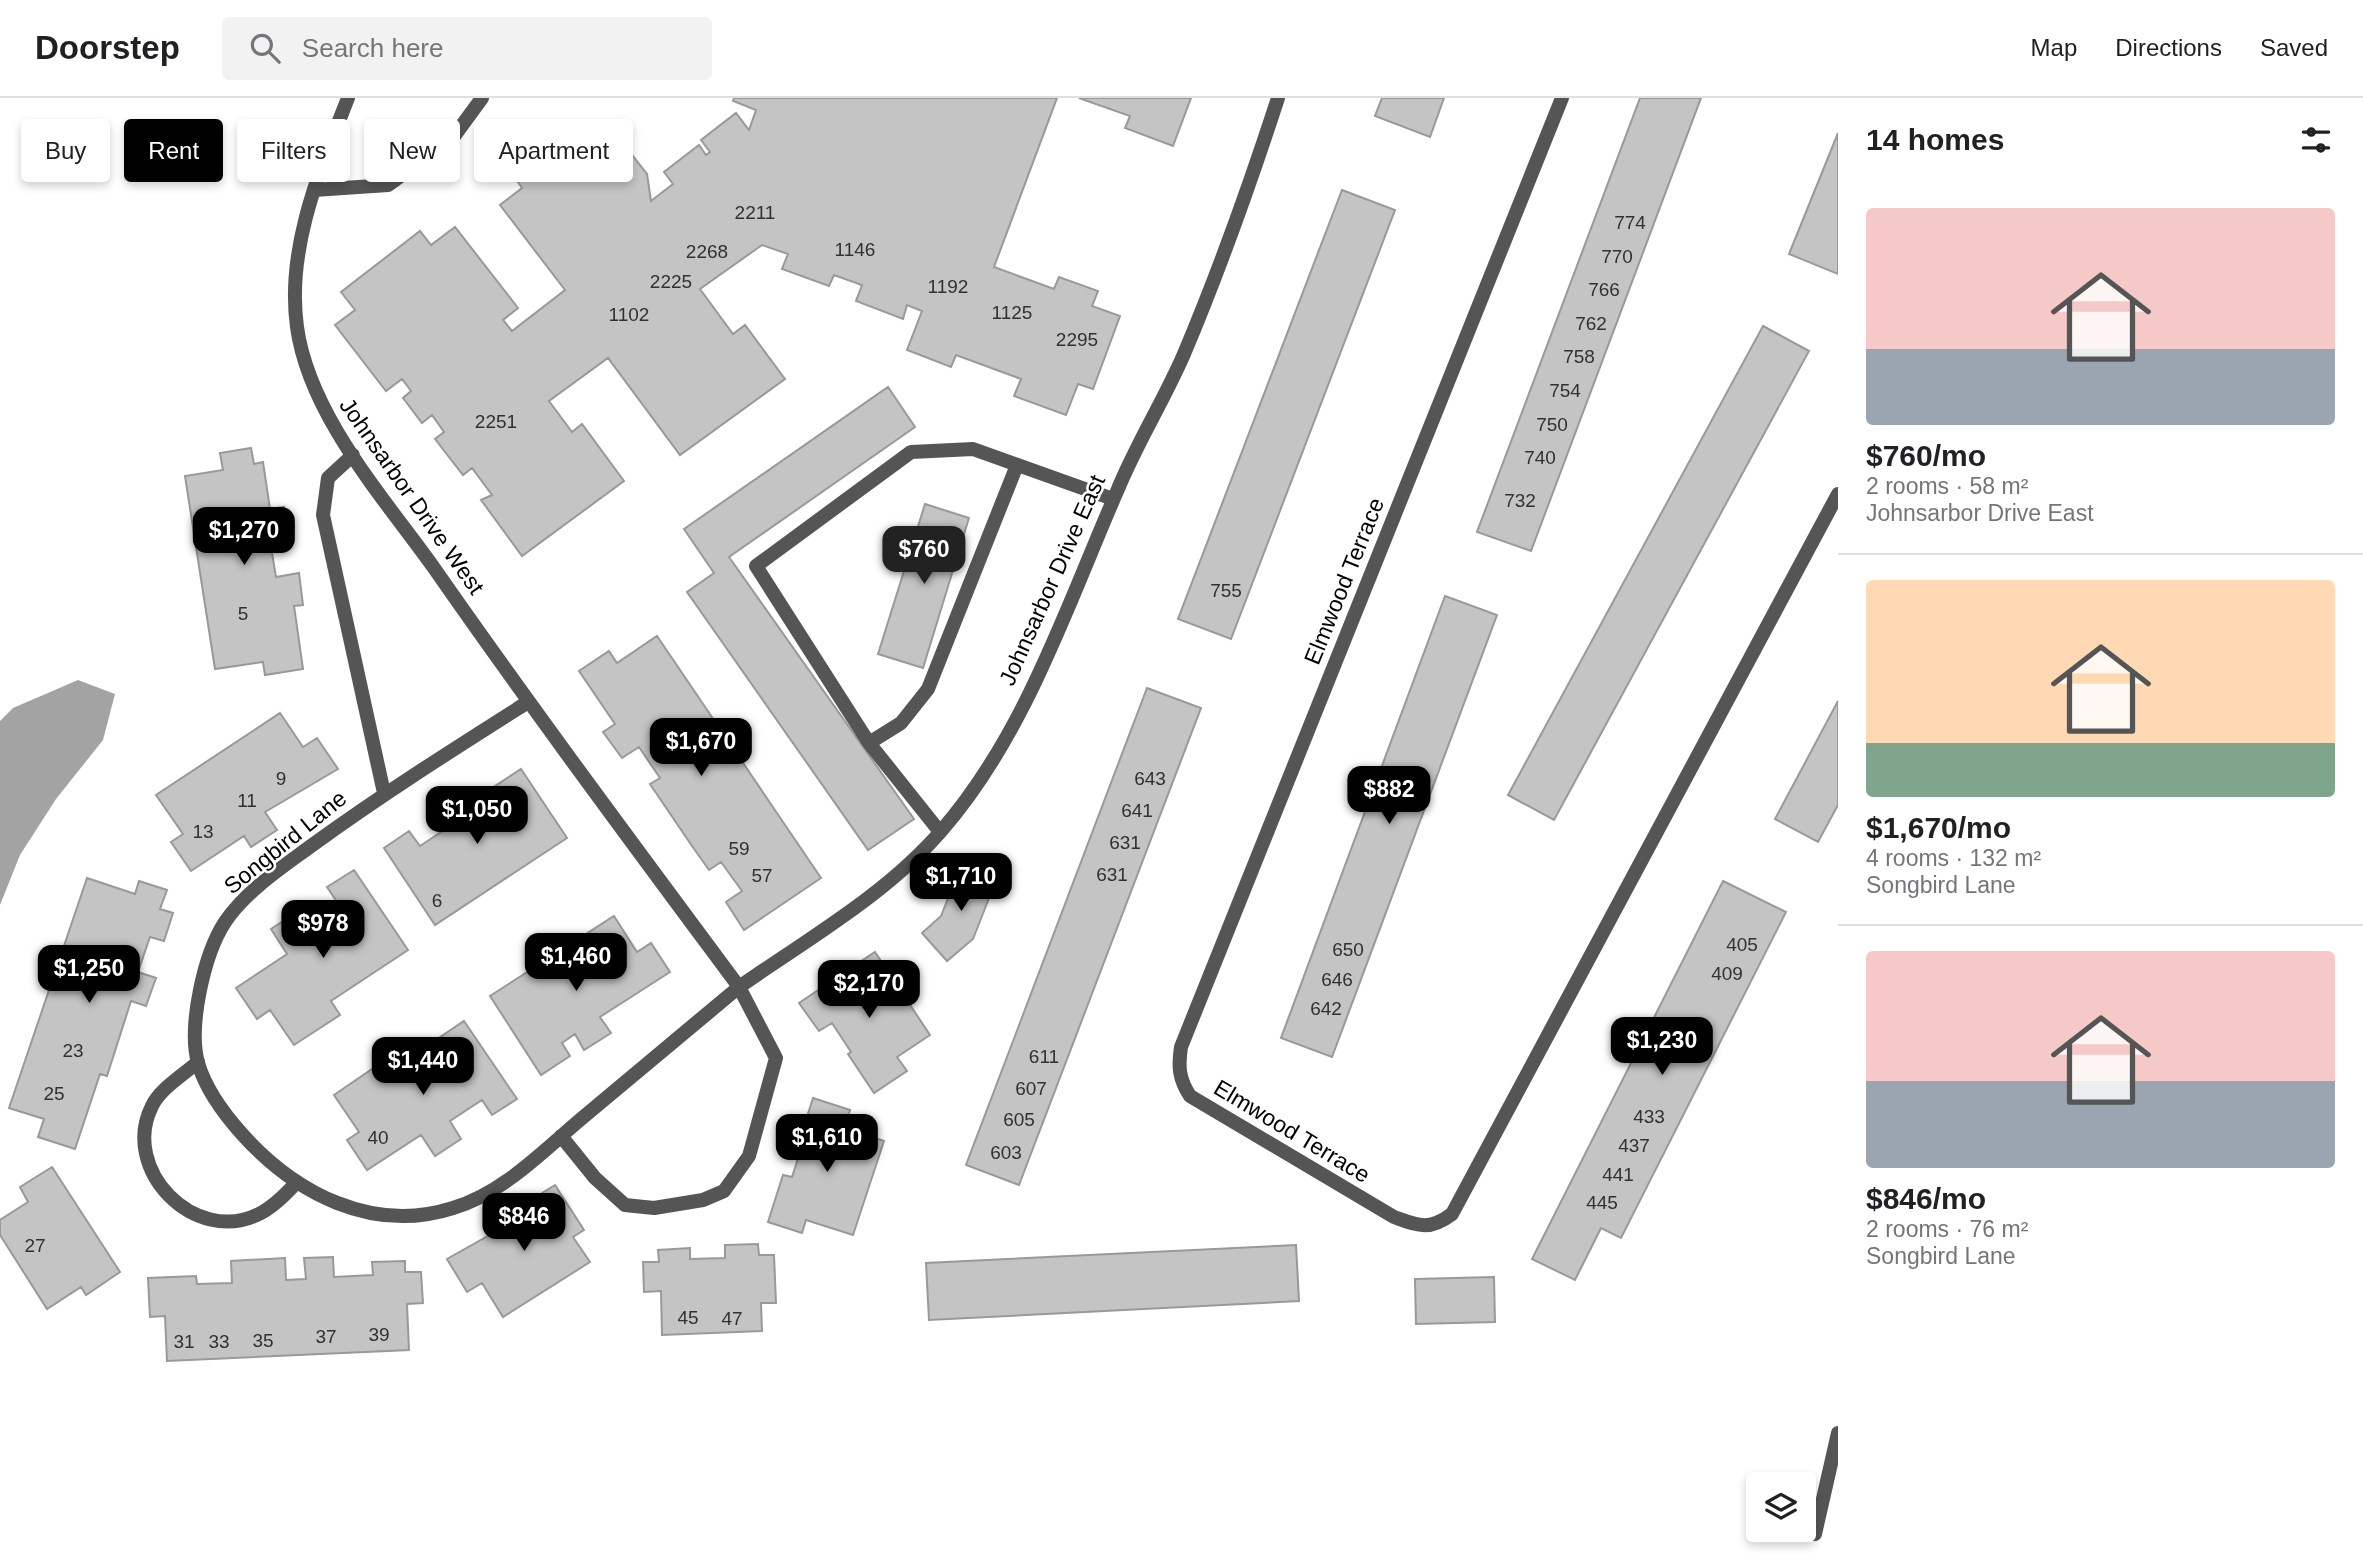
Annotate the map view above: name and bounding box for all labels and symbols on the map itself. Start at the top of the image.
house number: 2211 [735,202,775,223]
house number: 774 [1614,212,1646,233]
house number: 1146 [835,239,875,260]
house number: 2268 [686,241,728,262]
house number: 770 [1601,246,1633,267]
house number: 2225 [650,271,692,292]
house number: 1192 [928,276,968,297]
house number: 766 [1588,279,1620,300]
house number: 1125 [992,302,1032,323]
house number: 1102 [609,304,649,325]
house number: 762 [1575,313,1607,334]
house number: 2295 [1056,329,1098,350]
house number: 758 [1563,346,1595,367]
house number: 754 [1549,380,1581,401]
street label: Johnsarbor Drive West [334,393,490,600]
house number: 2251 [475,411,517,432]
house number: 750 [1536,414,1568,435]
house number: 740 [1524,447,1556,468]
street label: Johnsarbor Drive East [994,470,1110,689]
house number: 732 [1504,490,1536,511]
street label: Elmwood Terrace [1299,494,1389,668]
pin: $1,270 [187,508,301,567]
pin: $760 [883,526,965,586]
house number: 755 [1210,580,1242,601]
house number: 5 [238,603,248,624]
pin: $1,670 [644,718,758,778]
pin: $882 [1348,766,1430,826]
house number: 9 [276,768,286,789]
house number: 643 [1134,768,1166,789]
street label: Songbird Lane [219,785,351,899]
pin: $1,050 [420,786,534,846]
house number: 11 [237,790,257,811]
house number: 641 [1121,800,1153,821]
house number: 13 [192,821,214,842]
house number: 631 [1109,832,1141,853]
house number: 59 [728,838,750,859]
pin: $1,710 [904,854,1018,913]
house number: 631 [1096,864,1128,885]
house number: 57 [751,865,773,886]
house number: 6 [432,890,442,911]
pin: $978 [282,900,364,960]
pin: $1,460 [519,934,633,993]
house number: 405 [1726,934,1758,955]
house number: 650 [1332,939,1364,960]
pin: $1,250 [32,946,146,1005]
pin: $2,170 [812,960,926,1020]
house number: 409 [1711,963,1743,984]
house number: 646 [1321,969,1353,990]
house number: 642 [1310,998,1342,1019]
pin: $1,230 [1605,1018,1719,1077]
pin: $1,440 [366,1038,480,1097]
house number: 23 [62,1040,84,1061]
house number: 611 [1029,1046,1059,1067]
street label: Elmwood Terrace [1209,1074,1375,1188]
house number: 607 [1015,1078,1047,1099]
house number: 25 [43,1083,65,1104]
house number: 433 [1633,1106,1665,1127]
house number: 605 [1003,1109,1035,1130]
pin: $1,610 [770,1114,884,1174]
house number: 40 [367,1127,389,1148]
house number: 437 [1618,1135,1650,1156]
house number: 603 [990,1142,1022,1163]
house number: 441 [1602,1164,1634,1185]
house number: 445 [1586,1192,1618,1213]
pin: $846 [483,1194,565,1253]
house number: 27 [24,1235,46,1256]
house number: 45 [677,1307,699,1328]
house number: 47 [721,1308,743,1329]
house number: 39 [368,1324,390,1345]
house number: 37 [315,1326,337,1347]
house number: 35 [252,1330,274,1351]
house number: 31 [173,1331,195,1352]
house number: 33 [208,1331,230,1352]

